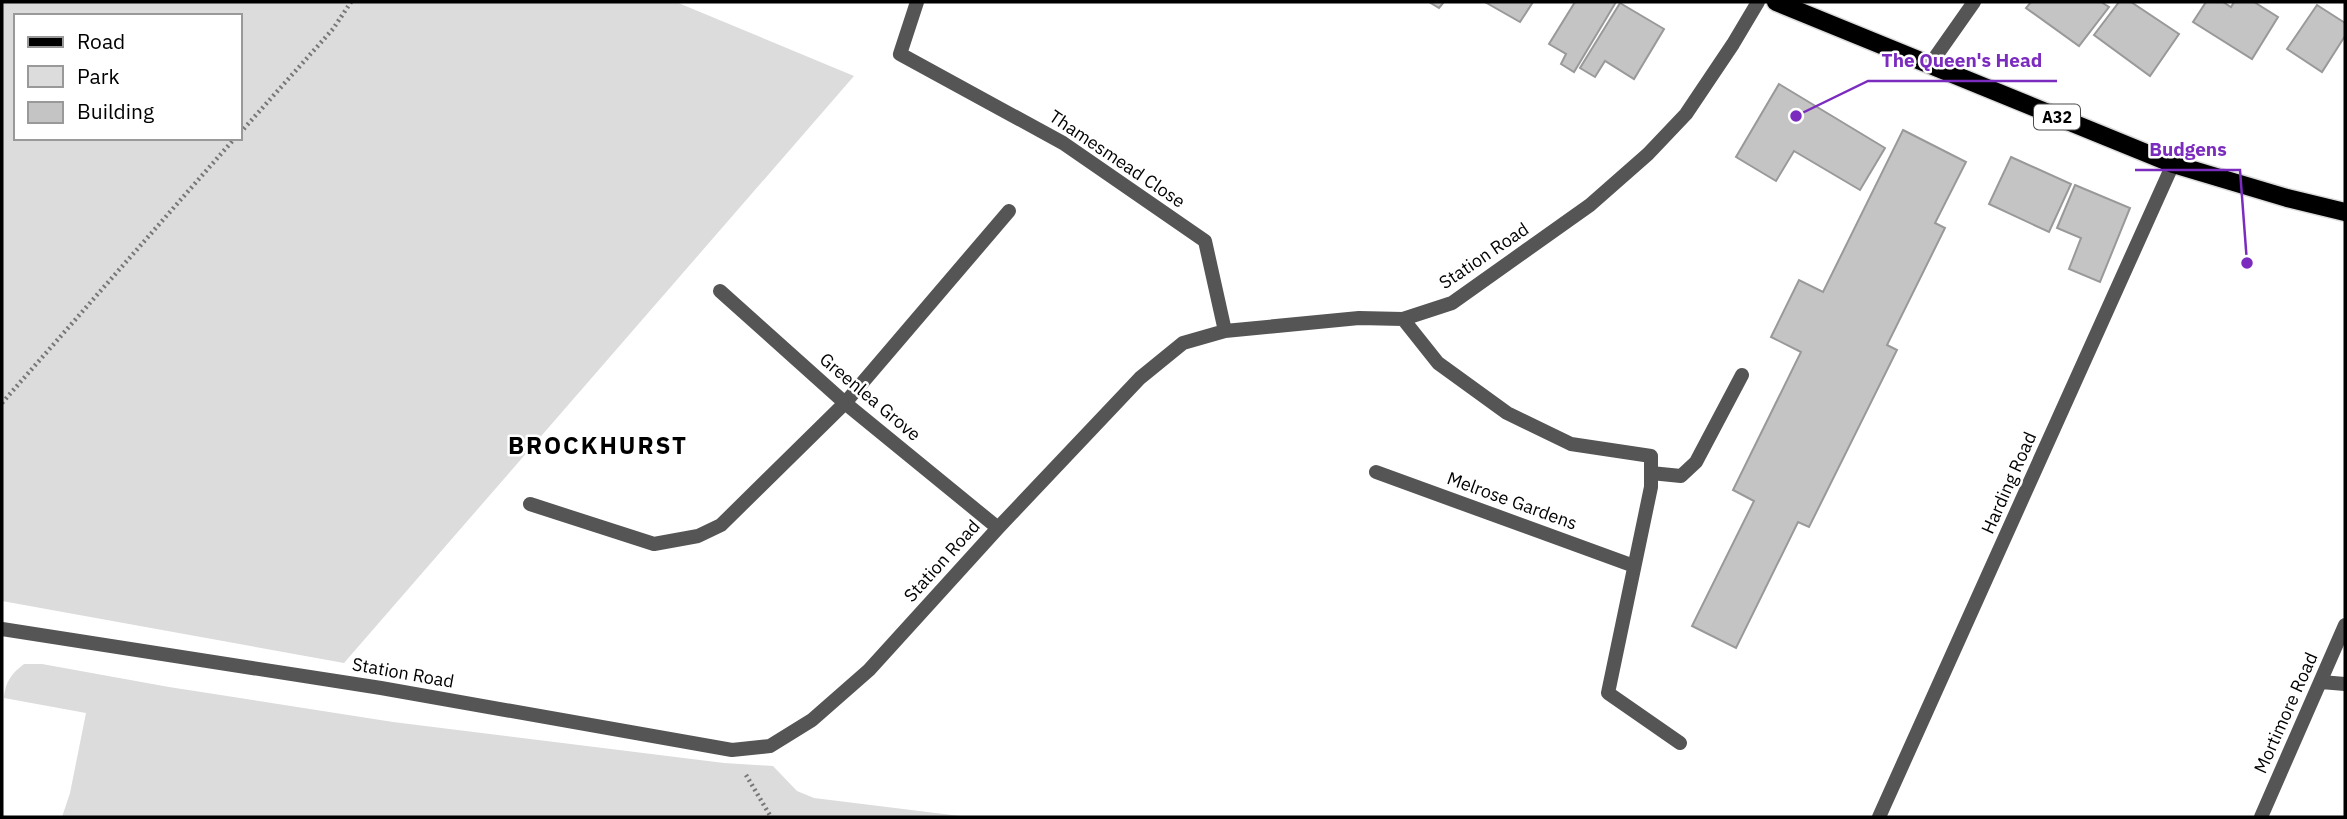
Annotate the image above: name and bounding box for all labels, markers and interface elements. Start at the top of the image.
legend [14,14,242,140]
text: Road [77,27,125,55]
callout: The Queen's Head [1868,41,2057,81]
text: The Queen's Head [1882,48,2042,72]
text: Park [77,62,120,90]
text: Building [77,97,154,125]
street label: Thamesmead Close [1045,105,1190,213]
road number: A32 [2034,105,2080,130]
callout: Budgens [2135,130,2240,170]
text: Budgens [2149,137,2227,161]
street label: Station Road [1435,217,1533,294]
street label: Greenlea Grove [815,348,926,446]
street label: Harding Road [1976,428,2041,537]
district label: BROCKHURST [508,429,688,461]
street label: Melrose Gardens [1444,466,1580,535]
street label: Station Road [899,515,985,607]
street label: Mortimore Road [2249,649,2322,777]
street label: Station Road [350,652,456,693]

